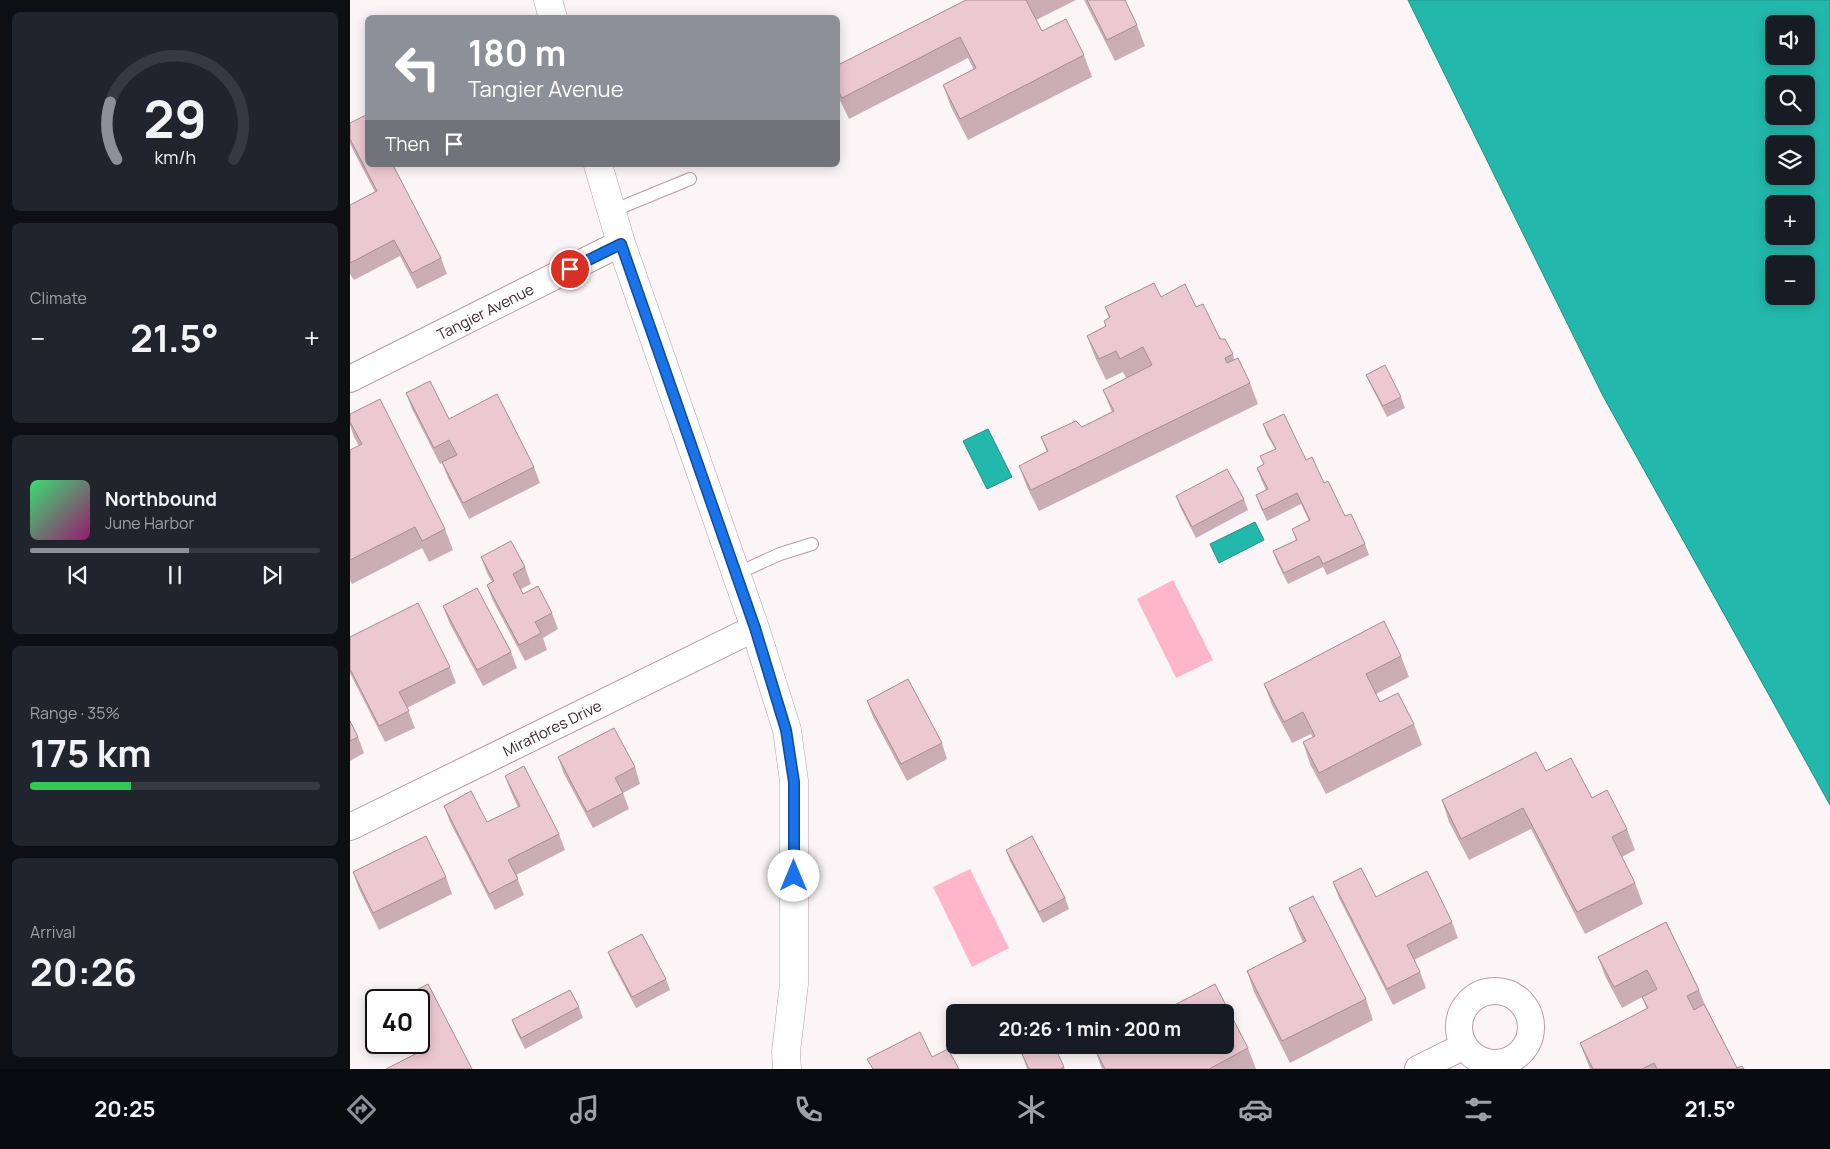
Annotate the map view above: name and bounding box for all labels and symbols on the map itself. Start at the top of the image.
pin [549,248,591,290]
street label: Tangier Avenue [433,278,537,344]
street label: Miraflores Drive [499,694,605,761]
position arrow [767,849,819,901]
speed limit sign: 40 [365,989,430,1054]

